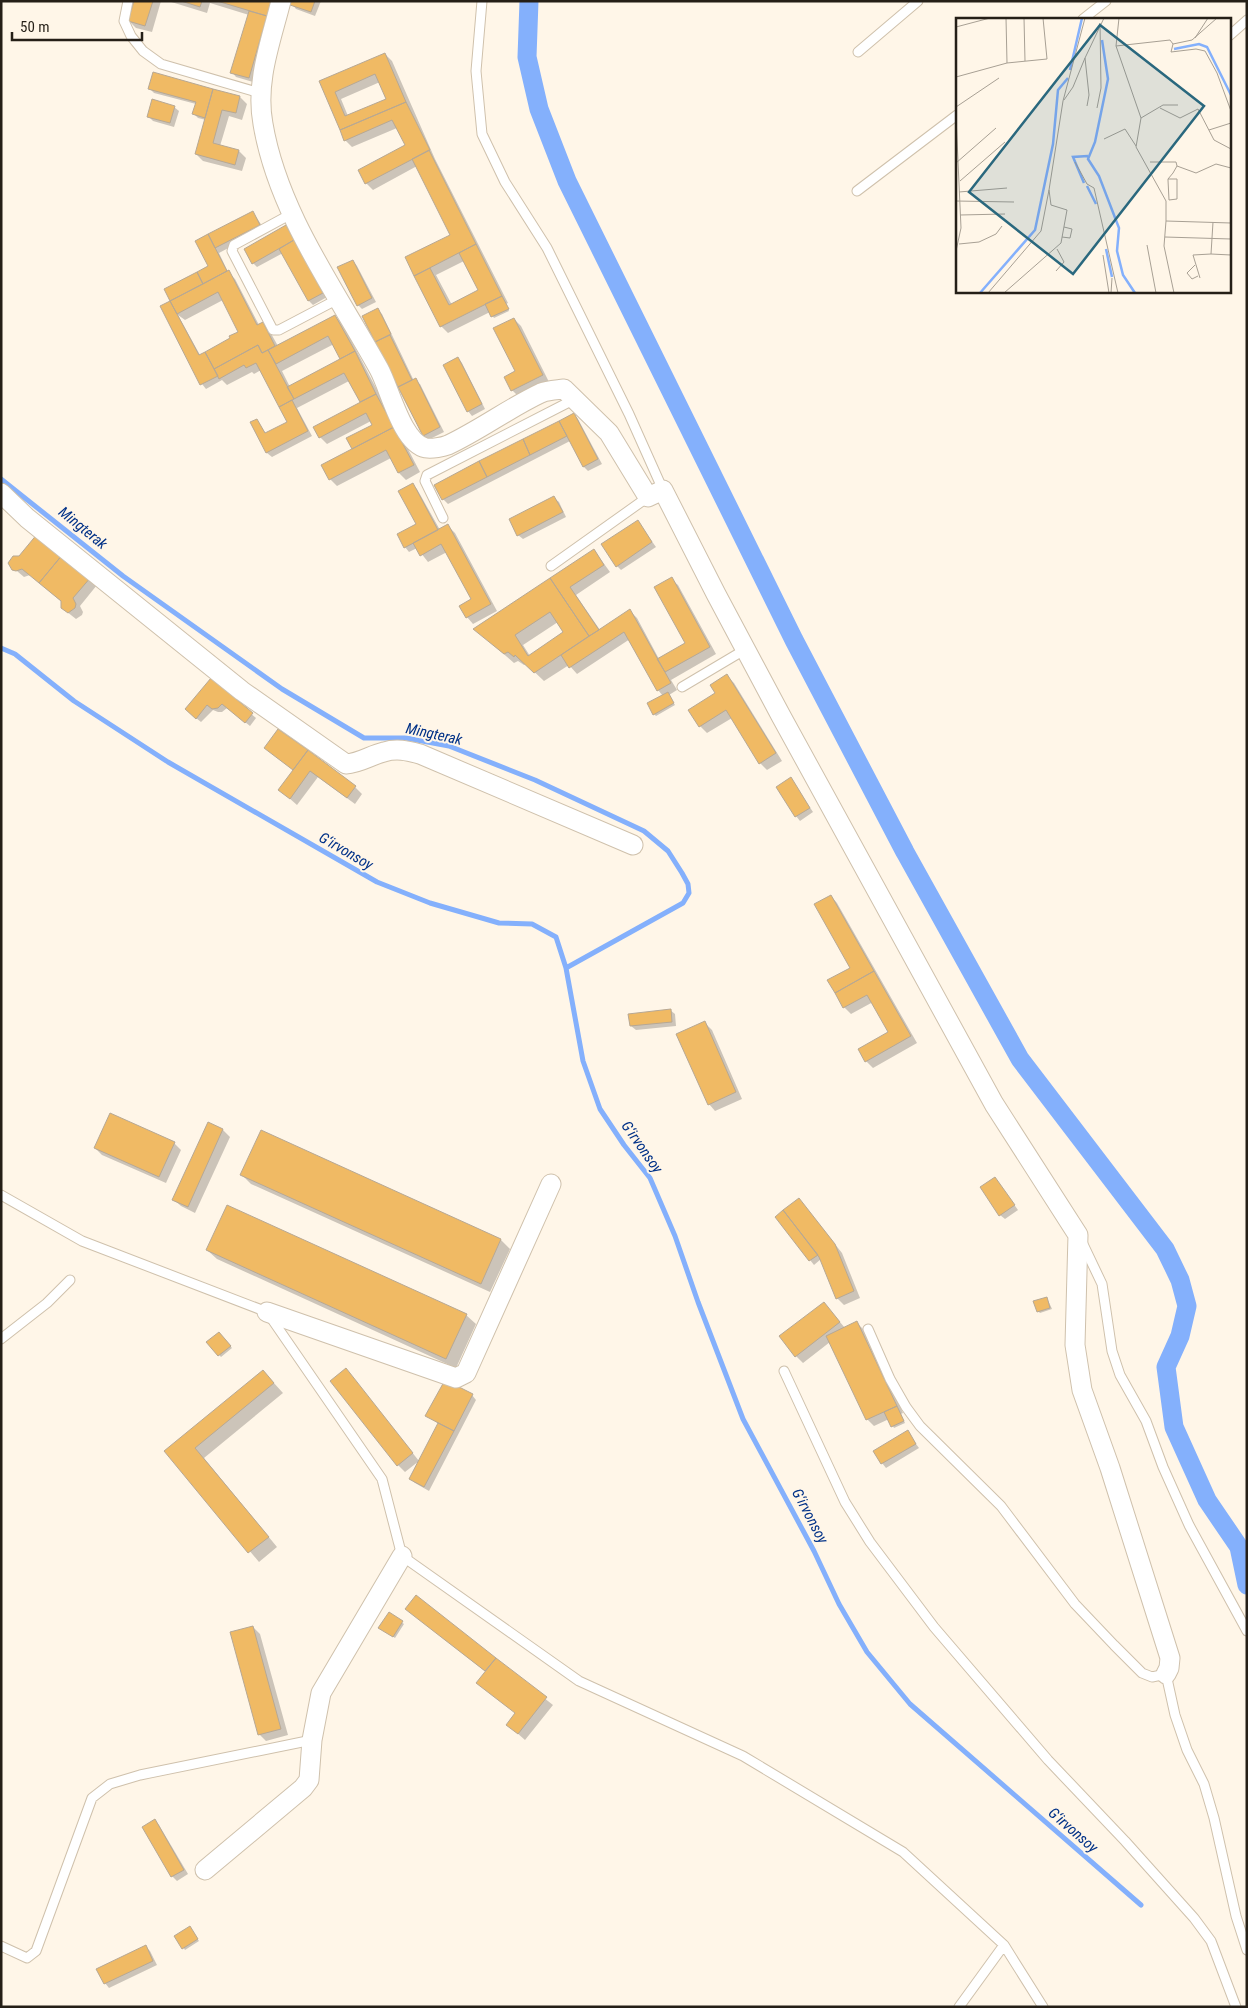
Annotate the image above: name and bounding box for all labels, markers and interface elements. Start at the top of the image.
scale bar [12,10,142,42]
text: 50 m [20,18,50,36]
inset map [956,18,1230,292]
water label: Mingterak [55,503,111,553]
water label: Mingterak [404,719,464,749]
water label: G‘irvonsoy [316,828,377,874]
water label: G‘irvonsoy [618,1117,667,1177]
water label: G‘irvonsoy [788,1485,832,1547]
water label: G‘irvonsoy [1045,1804,1102,1857]

